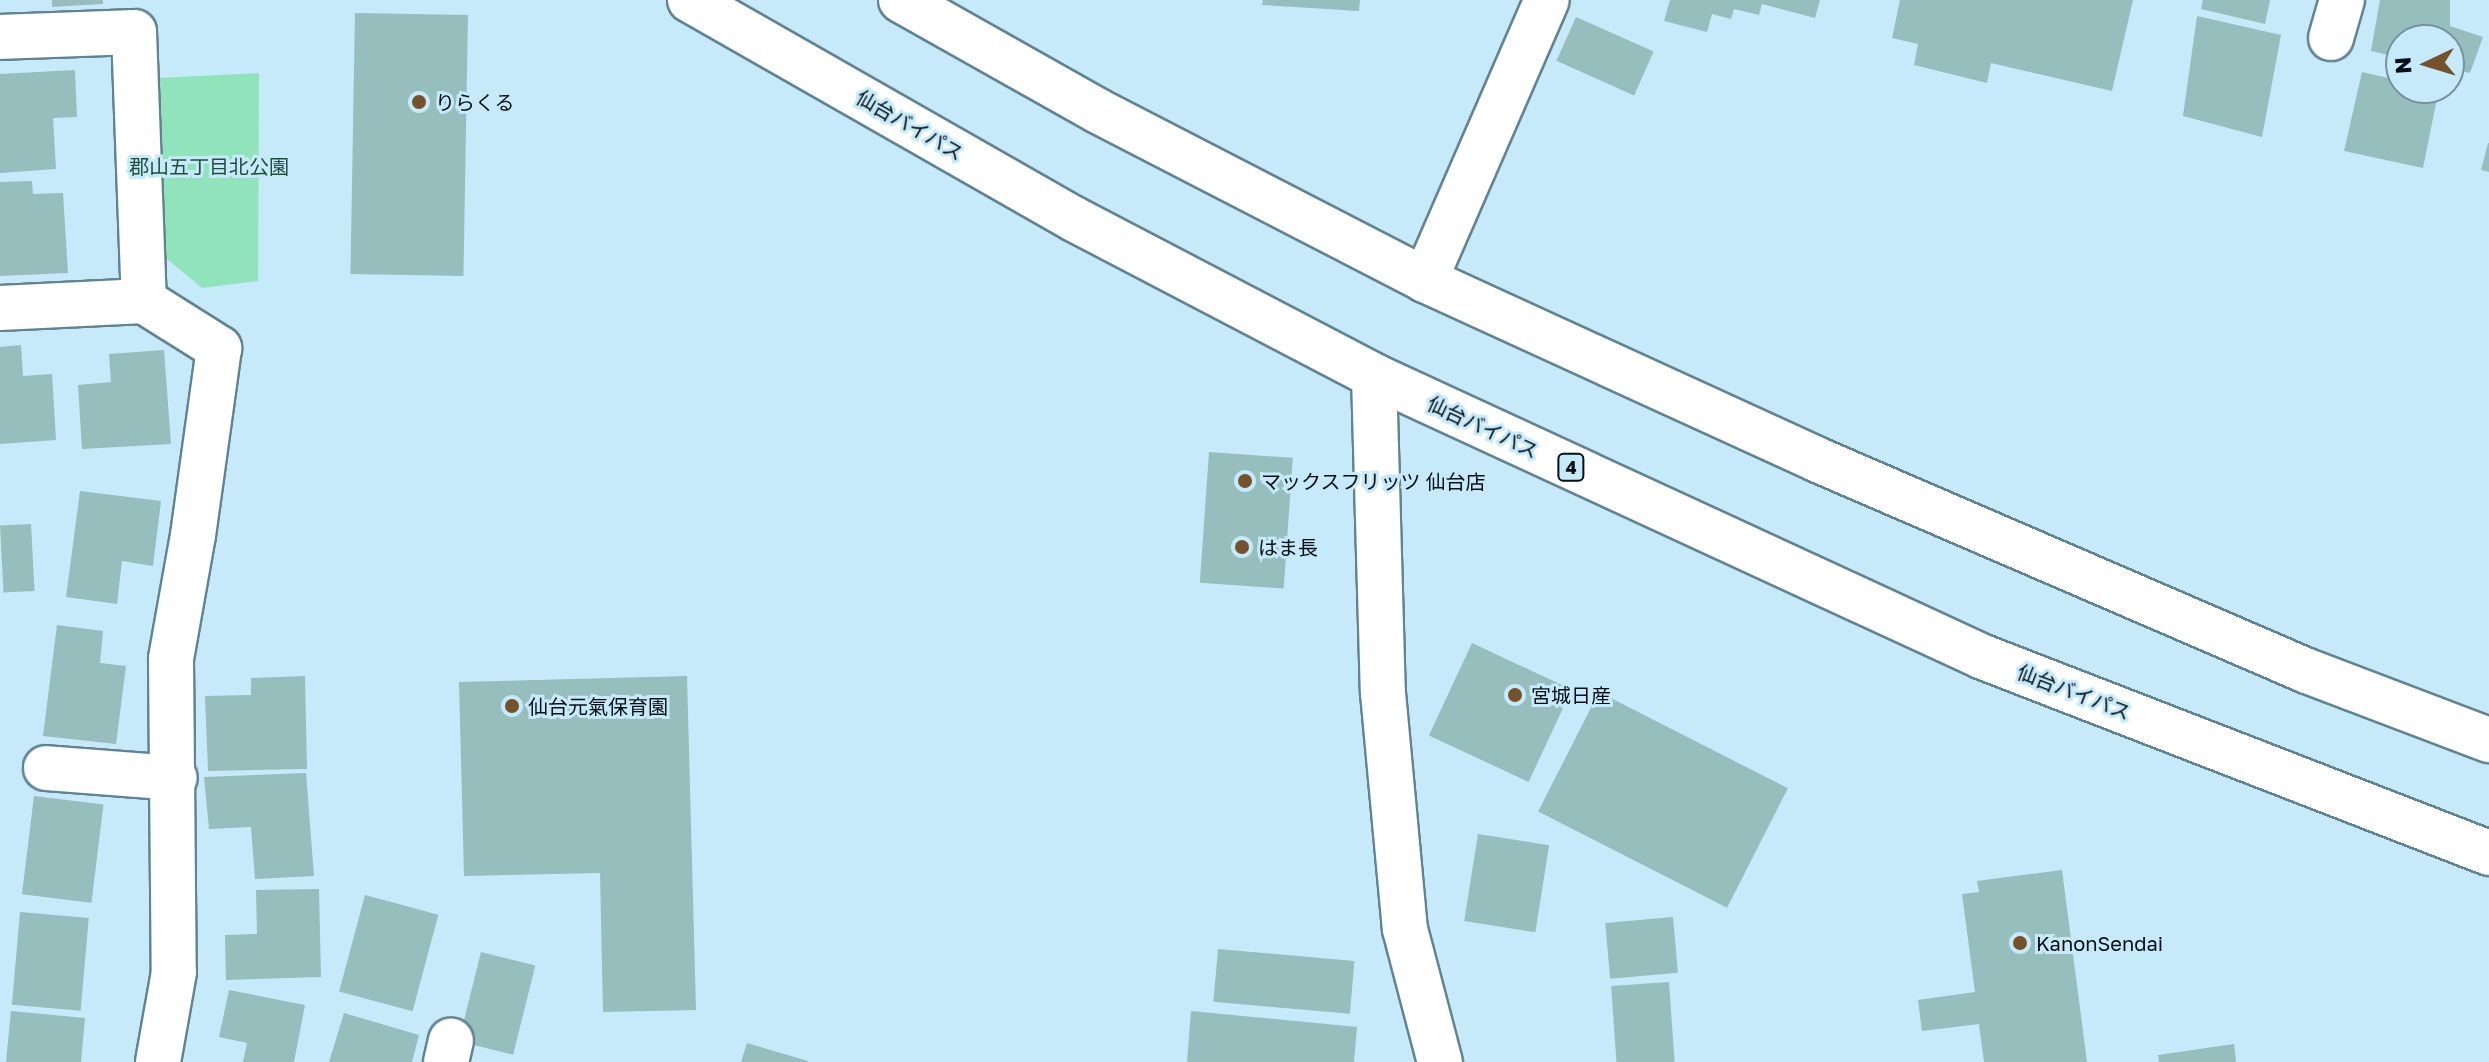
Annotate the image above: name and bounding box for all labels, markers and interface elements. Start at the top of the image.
north arrow [2385,24,2465,104]
text: N [2389,56,2417,75]
street label: 仙台バイパス [852,85,968,165]
place label: りらくる [435,90,515,114]
marker: りらくる [410,93,428,111]
park label: 郡山五丁目北公園 [129,154,289,178]
street label: 仙台バイパス [1424,391,1542,463]
road number: 4 [1557,453,1585,481]
place label: マックスフリッツ 仙台店 [1261,469,1486,493]
marker: マックスフリッツ 仙台店 [1236,472,1254,490]
place label: はま長 [1258,535,1318,559]
marker: はま長 [1233,538,1251,556]
street label: 仙台バイパス [2014,659,2134,725]
place label: 宮城日産 [1531,683,1611,707]
marker: 宮城日産 [1506,686,1524,704]
place label: 仙台元氣保育園 [528,694,668,718]
marker: 仙台元氣保育園 [503,697,521,715]
place label: KanonSendai [2036,931,2163,955]
marker: KanonSendai [2011,934,2029,952]

